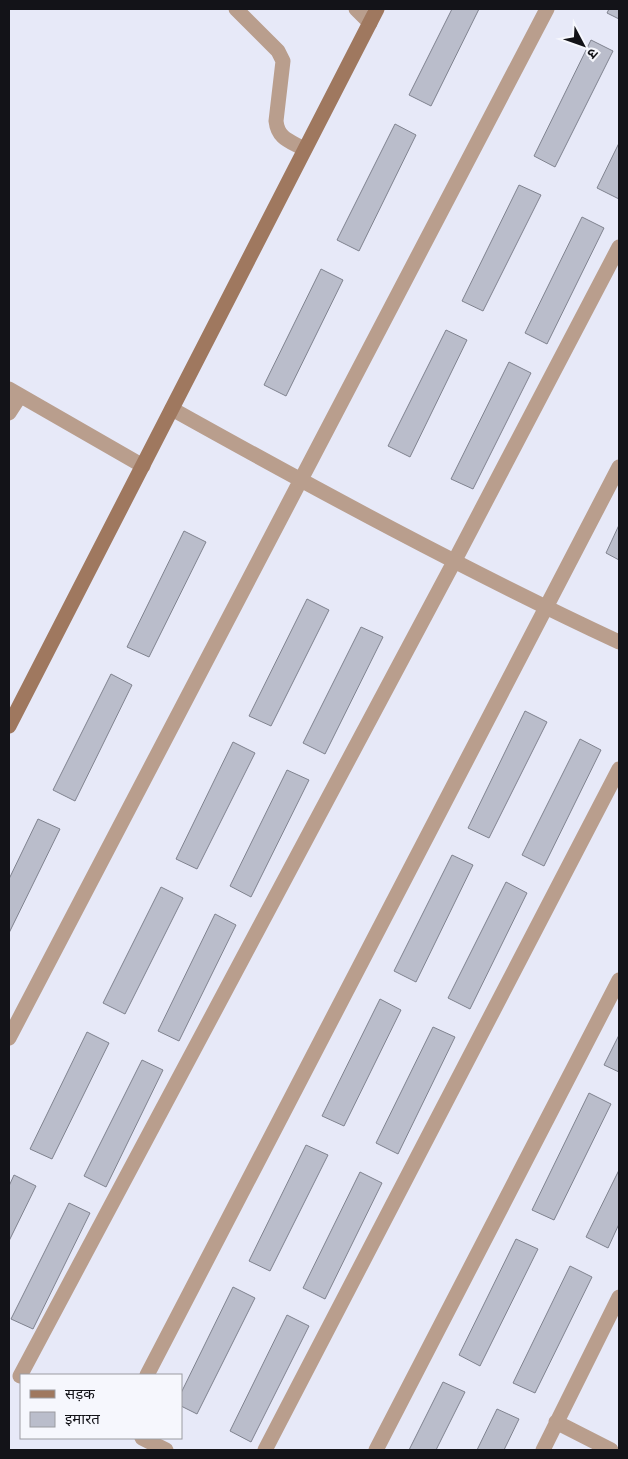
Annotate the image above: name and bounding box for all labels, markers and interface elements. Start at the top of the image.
north arrow [558,20,608,70]
text: उ [584,45,600,61]
legend [20,1374,182,1439]
text: सड़क [65,1387,95,1402]
text: इमारत [65,1412,100,1427]

